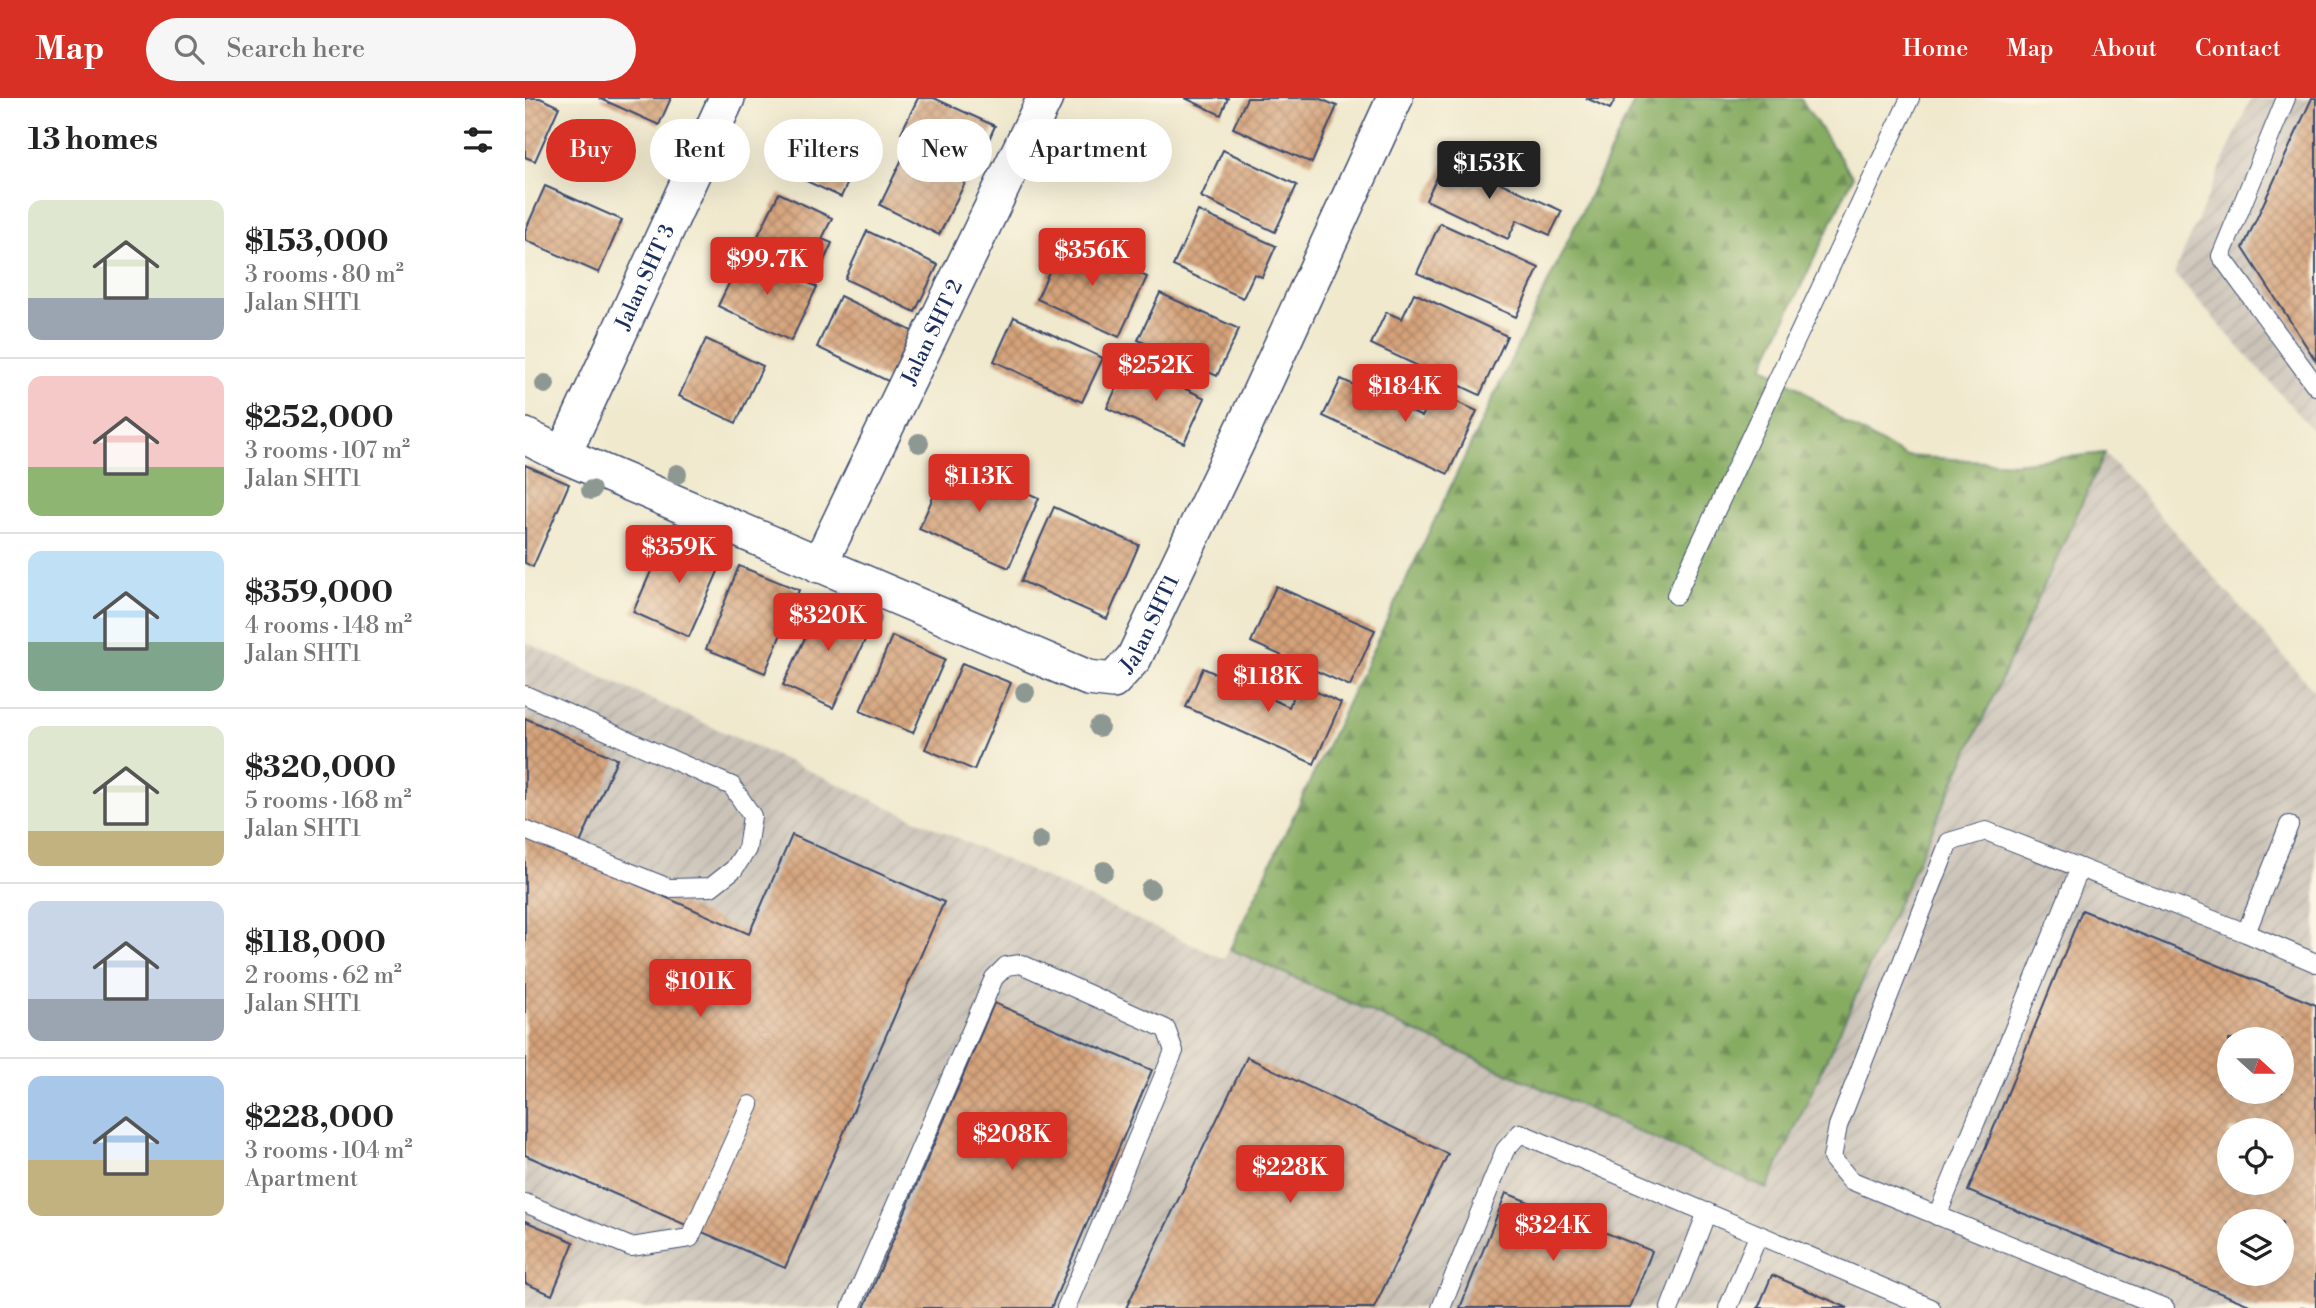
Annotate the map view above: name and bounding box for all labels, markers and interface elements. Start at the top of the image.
search box [146,18,636,81]
text: Map [35,29,104,70]
icon: search [170,30,208,68]
text: Search here [226,33,365,65]
text: Home [1903,34,1968,64]
text: Map [2006,34,2054,64]
text: About [2092,34,2157,64]
text: Contact [2195,34,2281,64]
chip: Buy [546,119,636,182]
chip: Rent [650,119,750,182]
chip: Filters [764,119,883,182]
chip: New [897,119,992,182]
chip: Apartment [1006,119,1172,182]
text: 13 homes [28,121,158,159]
icon: filters [459,121,497,159]
pin: $153K [1440,141,1538,201]
text: $153K [1453,150,1525,178]
street label: Jalan SHT 3 [610,221,681,335]
text: $153,000 [245,223,389,261]
icon: home [84,228,168,312]
pin: $356K [1043,228,1141,288]
text: $356K [1055,237,1129,265]
pin: $99.7K [710,238,824,297]
text: $99.7K [726,246,808,274]
text: 3 rooms · 80 m² [245,261,404,289]
street label: Jalan SHT 2 [896,276,969,390]
text: Jalan SHT1 [245,289,361,317]
pin: $252K [1107,344,1205,403]
text: $252K [1118,352,1194,380]
pin: $184K [1356,364,1454,424]
text: $184K [1368,373,1442,401]
text: $252,000 [245,399,394,437]
icon: home [84,404,168,488]
text: 3 rooms · 107 m² [245,437,410,465]
pin: $113K [930,454,1028,514]
text: $113K [945,463,1013,491]
text: Jalan SHT1 [245,465,361,493]
pin: $359K [630,526,728,585]
text: $359K [642,534,716,562]
street label: Jalan SHT1 [1114,571,1186,679]
text: $359,000 [245,574,393,612]
icon: home [84,579,168,663]
pin: $320K [779,594,877,653]
text: $320K [789,602,867,630]
text: 4 rooms · 148 m² [245,612,412,640]
text: Jalan SHT1 [245,640,361,668]
pin: $118K [1219,654,1317,714]
text: $118K [1233,663,1303,691]
text: $320,000 [245,749,396,787]
icon: home [84,754,168,838]
text: 5 rooms · 168 m² [245,787,412,815]
text: Jalan SHT1 [245,815,361,843]
text: $118,000 [245,924,386,962]
icon: home [84,929,168,1013]
pin: $101K [651,960,749,1019]
text: 2 rooms · 62 m² [245,962,402,990]
text: $101K [665,968,735,996]
text: Jalan SHT1 [245,990,361,1018]
north arrow [2217,1027,2294,1104]
map controls [2217,1027,2294,1286]
text: $228,000 [245,1099,394,1137]
icon: home [84,1104,168,1188]
pin: $208K [963,1112,1061,1172]
button: locate [2217,1118,2294,1195]
text: $208K [973,1121,1051,1149]
text: 3 rooms · 104 m² [245,1137,413,1165]
pin: $228K [1241,1146,1339,1205]
text: $228K [1252,1154,1328,1182]
text: Apartment [245,1165,358,1193]
pin: $324K [1504,1204,1602,1263]
button: layers [2217,1209,2294,1286]
text: $324K [1515,1212,1591,1240]

